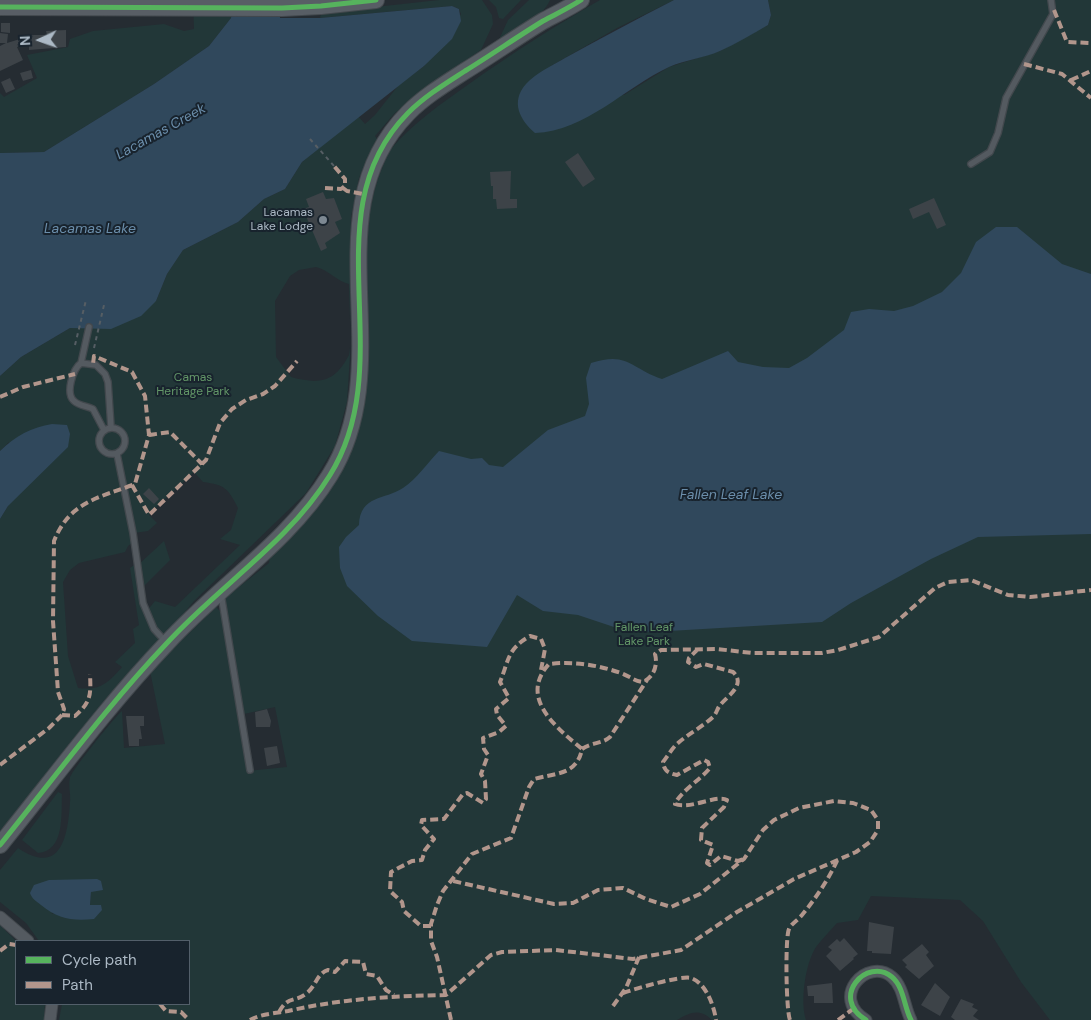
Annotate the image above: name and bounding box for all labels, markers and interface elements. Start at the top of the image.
north arrow [15,15,65,65]
text: N [16,35,34,46]
water label: Lacamas Creek [113,100,209,164]
place label: Lacamas Lake Lodge [251,206,313,234]
marker: Lacamas Lake Lodge [317,214,329,226]
water label: Lacamas Lake [44,221,136,237]
park label: Camas Heritage Park [156,371,230,399]
water label: Fallen Leaf Lake [680,487,782,503]
park label: Fallen Leaf Lake Park [615,621,673,649]
legend [15,940,190,1005]
text: Cycle path [62,950,137,970]
text: Path [62,975,93,995]

